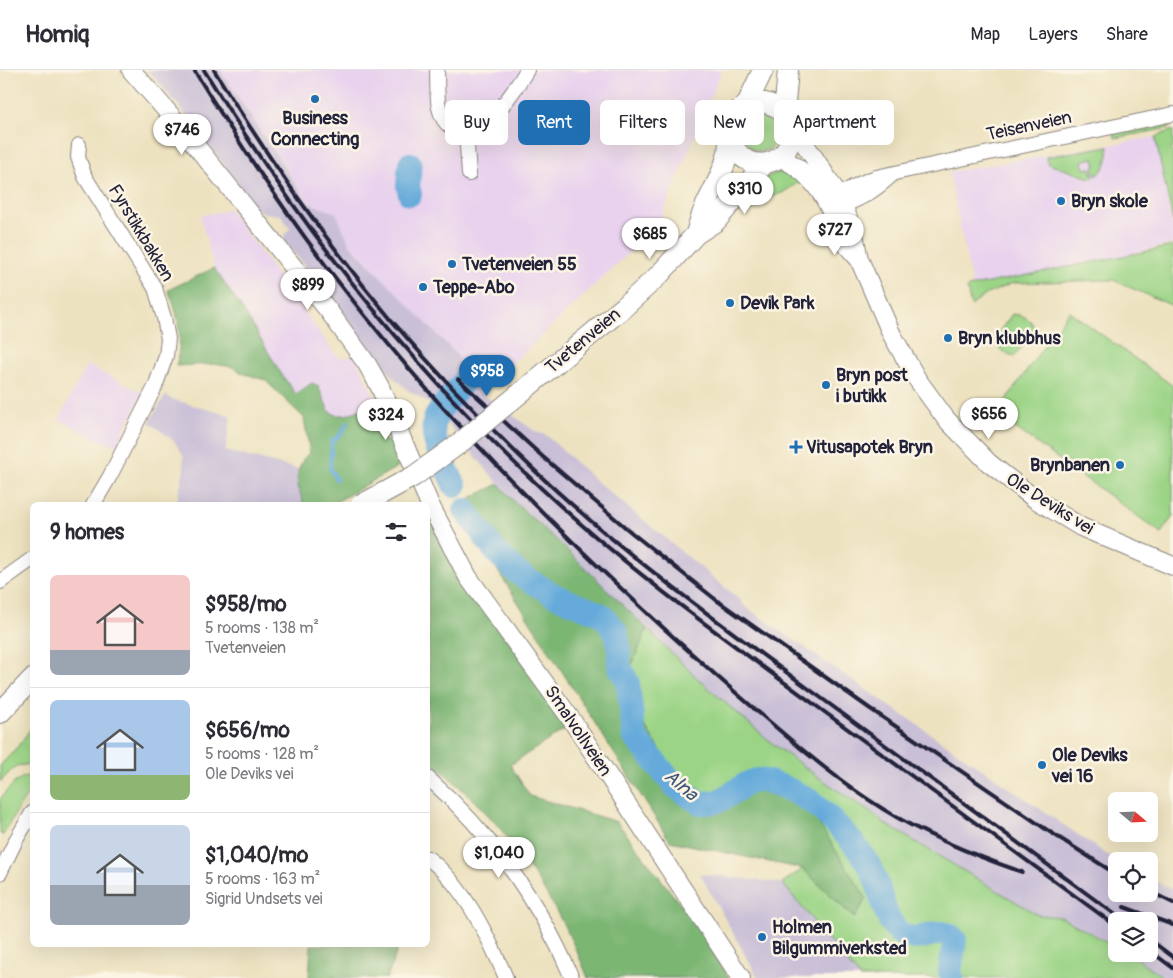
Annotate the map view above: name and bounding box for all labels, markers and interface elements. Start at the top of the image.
text: Homiq [25,20,89,49]
text: Map [971,23,1000,46]
text: Layers [1028,23,1078,46]
text: Share [1106,23,1148,46]
marker: Business Connecting [309,93,321,105]
chip: Buy [445,100,508,145]
chip: Rent [518,100,590,145]
chip: Filters [600,100,685,145]
chip: New [695,100,764,145]
chip: Apartment [774,100,894,145]
street label: Teisenveien [984,106,1074,146]
place label: Business Connecting [271,107,359,151]
pin: $746 [152,114,212,156]
text: $746 [164,120,200,140]
pin: $310 [715,172,775,215]
text: $310 [728,179,762,199]
street label: Fyrstikkbakken [103,180,179,286]
place label: Bryn skole [1071,190,1149,213]
marker: Bryn skole [1055,195,1067,207]
pin: $727 [805,214,865,256]
pin: $685 [620,218,680,260]
text: $727 [818,220,852,240]
text: $685 [633,224,667,244]
place label: Tvetenveien 55 [461,253,577,276]
marker: Tvetenveien 55 [446,258,458,270]
pin: $899 [278,268,338,311]
text: $899 [291,275,325,295]
place label: Teppe-Abo [432,276,515,299]
marker: Teppe-Abo [417,281,429,293]
place label: Devik Park [740,292,815,315]
marker: Devik Park [724,297,736,309]
street label: Tvetenveien [541,303,625,379]
place label: Bryn klubbhus [958,327,1061,350]
marker: Bryn klubbhus [942,332,954,344]
pin: $958 [457,354,517,397]
text: $958 [470,361,504,381]
place label: Bryn post i butikk [836,364,909,408]
marker: Bryn post i butikk [820,379,832,391]
pin: $324 [356,398,416,441]
pin: $656 [959,398,1019,440]
text: $656 [971,404,1007,424]
text: $324 [368,405,404,425]
place label: Vitusapotek Bryn [806,436,933,459]
marker: Vitusapotek Bryn [790,441,802,453]
place label: Brynbanen [1030,454,1110,477]
marker: Brynbanen [1114,459,1126,471]
street label: Ole Deviks vei [1002,468,1098,540]
icon: filters [382,518,410,546]
text: 9 homes [50,519,124,546]
text: $958/mo [205,591,287,618]
icon: home [90,595,150,655]
text: 5 rooms · 138 m² [205,618,319,638]
text: Tvetenveien [205,638,286,658]
street label: Smalvollveien [539,681,617,781]
text: $656/mo [205,717,290,744]
icon: home [90,720,150,780]
text: 5 rooms · 128 m² [205,744,319,764]
place label: Ole Deviks vei 16 [1051,744,1128,788]
marker: Ole Deviks vei 16 [1036,759,1048,771]
text: Ole Deviks vei [205,764,294,784]
water label: Alna [659,764,704,807]
north arrow [1108,792,1158,842]
map controls [1108,792,1158,962]
pin: $1,040 [458,836,540,879]
text: $1,040/mo [205,842,308,869]
text: $1,040 [474,843,524,863]
icon: home [90,845,150,905]
button: locate [1108,852,1158,902]
text: 5 rooms · 163 m² [205,869,320,889]
text: Sigrid Undsets vei [205,889,323,909]
button: layers [1108,912,1158,962]
place label: Holmen Bilgummiverksted [772,916,907,960]
marker: Holmen Bilgummiverksted [756,931,768,943]

